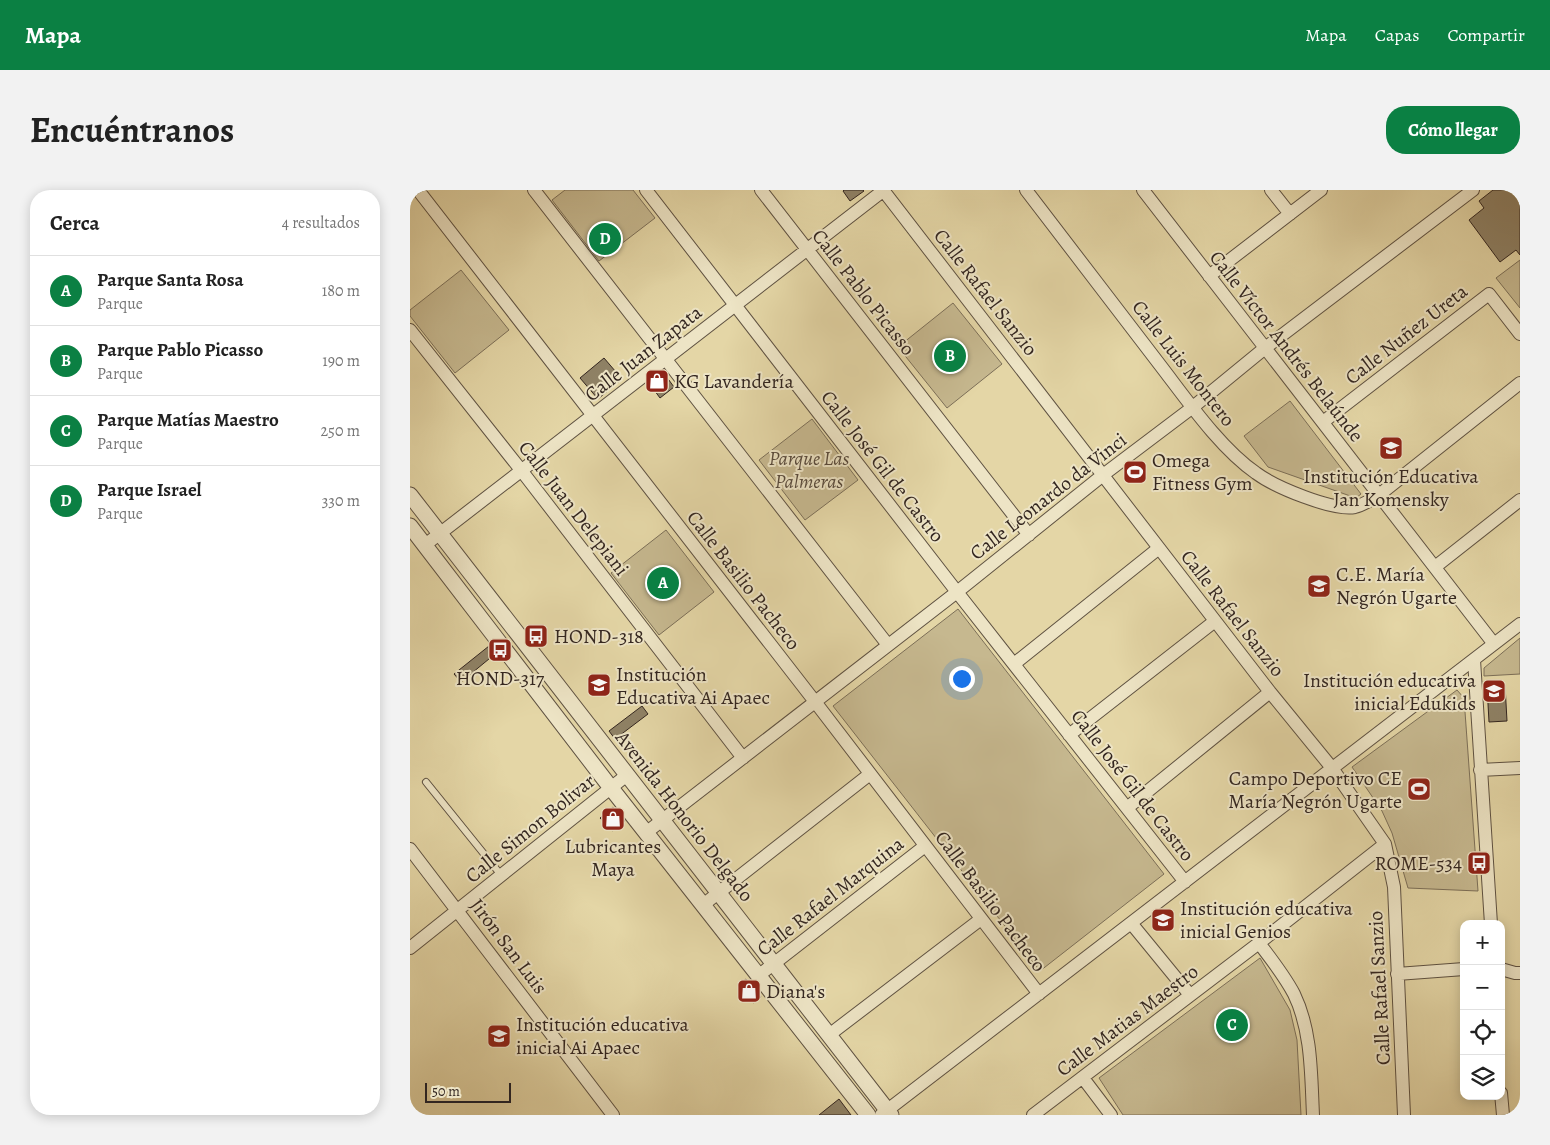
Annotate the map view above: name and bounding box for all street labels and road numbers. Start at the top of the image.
street label: Calle Rafael Sanzio [927,223,1044,362]
street label: Calle Pablo Picasso [806,224,922,361]
street label: Calle Víctor Andrés Belaúnde [1203,245,1370,448]
street label: Calle Nuñez Ureta [1339,278,1474,391]
street label: Calle Luis Montero [1126,294,1242,432]
street label: Calle Juan Zapata [579,299,708,408]
street label: Calle José Gil de Castro [815,385,951,548]
street label: Calle Leonardo da Vinci [964,427,1132,566]
street label: Calle Juan Delepiani [512,435,635,581]
street label: Calle Basilio Pacheco [681,505,807,656]
street label: Calle Rafael Sanzio [1174,544,1291,683]
street label: Calle José Gil de Castro [1065,704,1201,867]
street label: Avenida Honorio Delgado [609,725,760,907]
street label: Calle Simon Bolivar [460,767,601,889]
street label: Calle Basilio Pacheco [929,825,1053,977]
street label: Calle Rafael Marquina [751,830,910,962]
street label: Jirón San Luis [464,893,553,1000]
street label: Calle Rafael Sanzio [1362,910,1397,1066]
street label: Calle Matias Maestro [1051,958,1204,1083]

